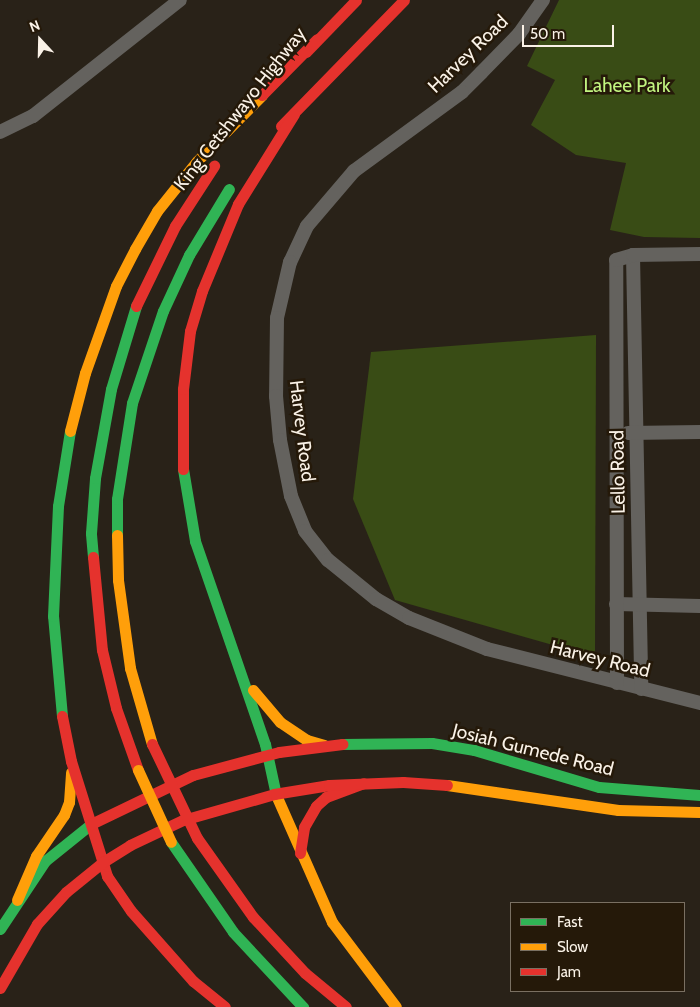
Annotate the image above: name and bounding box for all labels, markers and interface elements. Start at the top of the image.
street label: Harvey Road [423,10,513,98]
north arrow [15,15,65,65]
scale bar [525,15,618,47]
text: N [27,16,42,36]
street label: King Cetshwayo Highway [169,23,311,195]
text: 50 m [530,25,565,43]
park label: Lahee Park [584,75,670,97]
street label: Harvey Road [284,379,320,483]
street label: Lello Road [606,430,630,514]
street label: Harvey Road [548,636,652,682]
street label: Josiah Gumede Road [450,719,616,781]
legend [510,902,685,992]
text: Fast [557,913,582,931]
text: Slow [557,938,588,956]
text: Jam [557,963,581,981]

